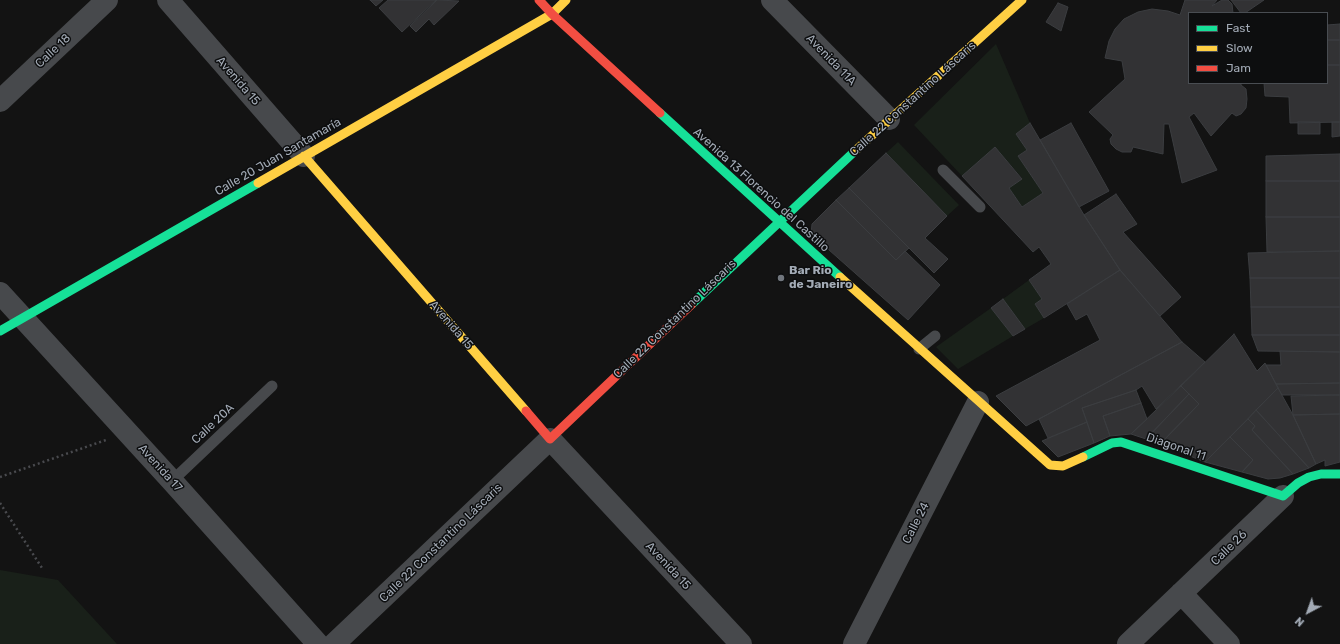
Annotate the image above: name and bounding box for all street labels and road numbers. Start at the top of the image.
street label: Calle 18 [32,31,74,71]
street label: Avenida 11A [803,31,859,89]
street label: Calle 22 Constantino Láscaris [847,38,979,160]
street label: Avenida 15 [213,54,263,108]
street label: Calle 20 Juan Santamaría [212,115,344,199]
street label: Avenida 13 Florencio del Castillo [690,125,832,255]
street label: Calle 22 Constantino Láscaris [611,257,739,381]
street label: Avenida 15 [426,298,476,352]
street label: Calle 20A [189,401,237,447]
street label: Diagonal 11 [1144,430,1208,464]
street label: Avenida 17 [135,441,185,495]
street label: Calle 22 Constantino Láscaris [377,481,505,605]
street label: Calle 24 [899,500,933,546]
street label: Calle 26 [1208,527,1250,569]
street label: Avenida 15 [642,539,694,593]

